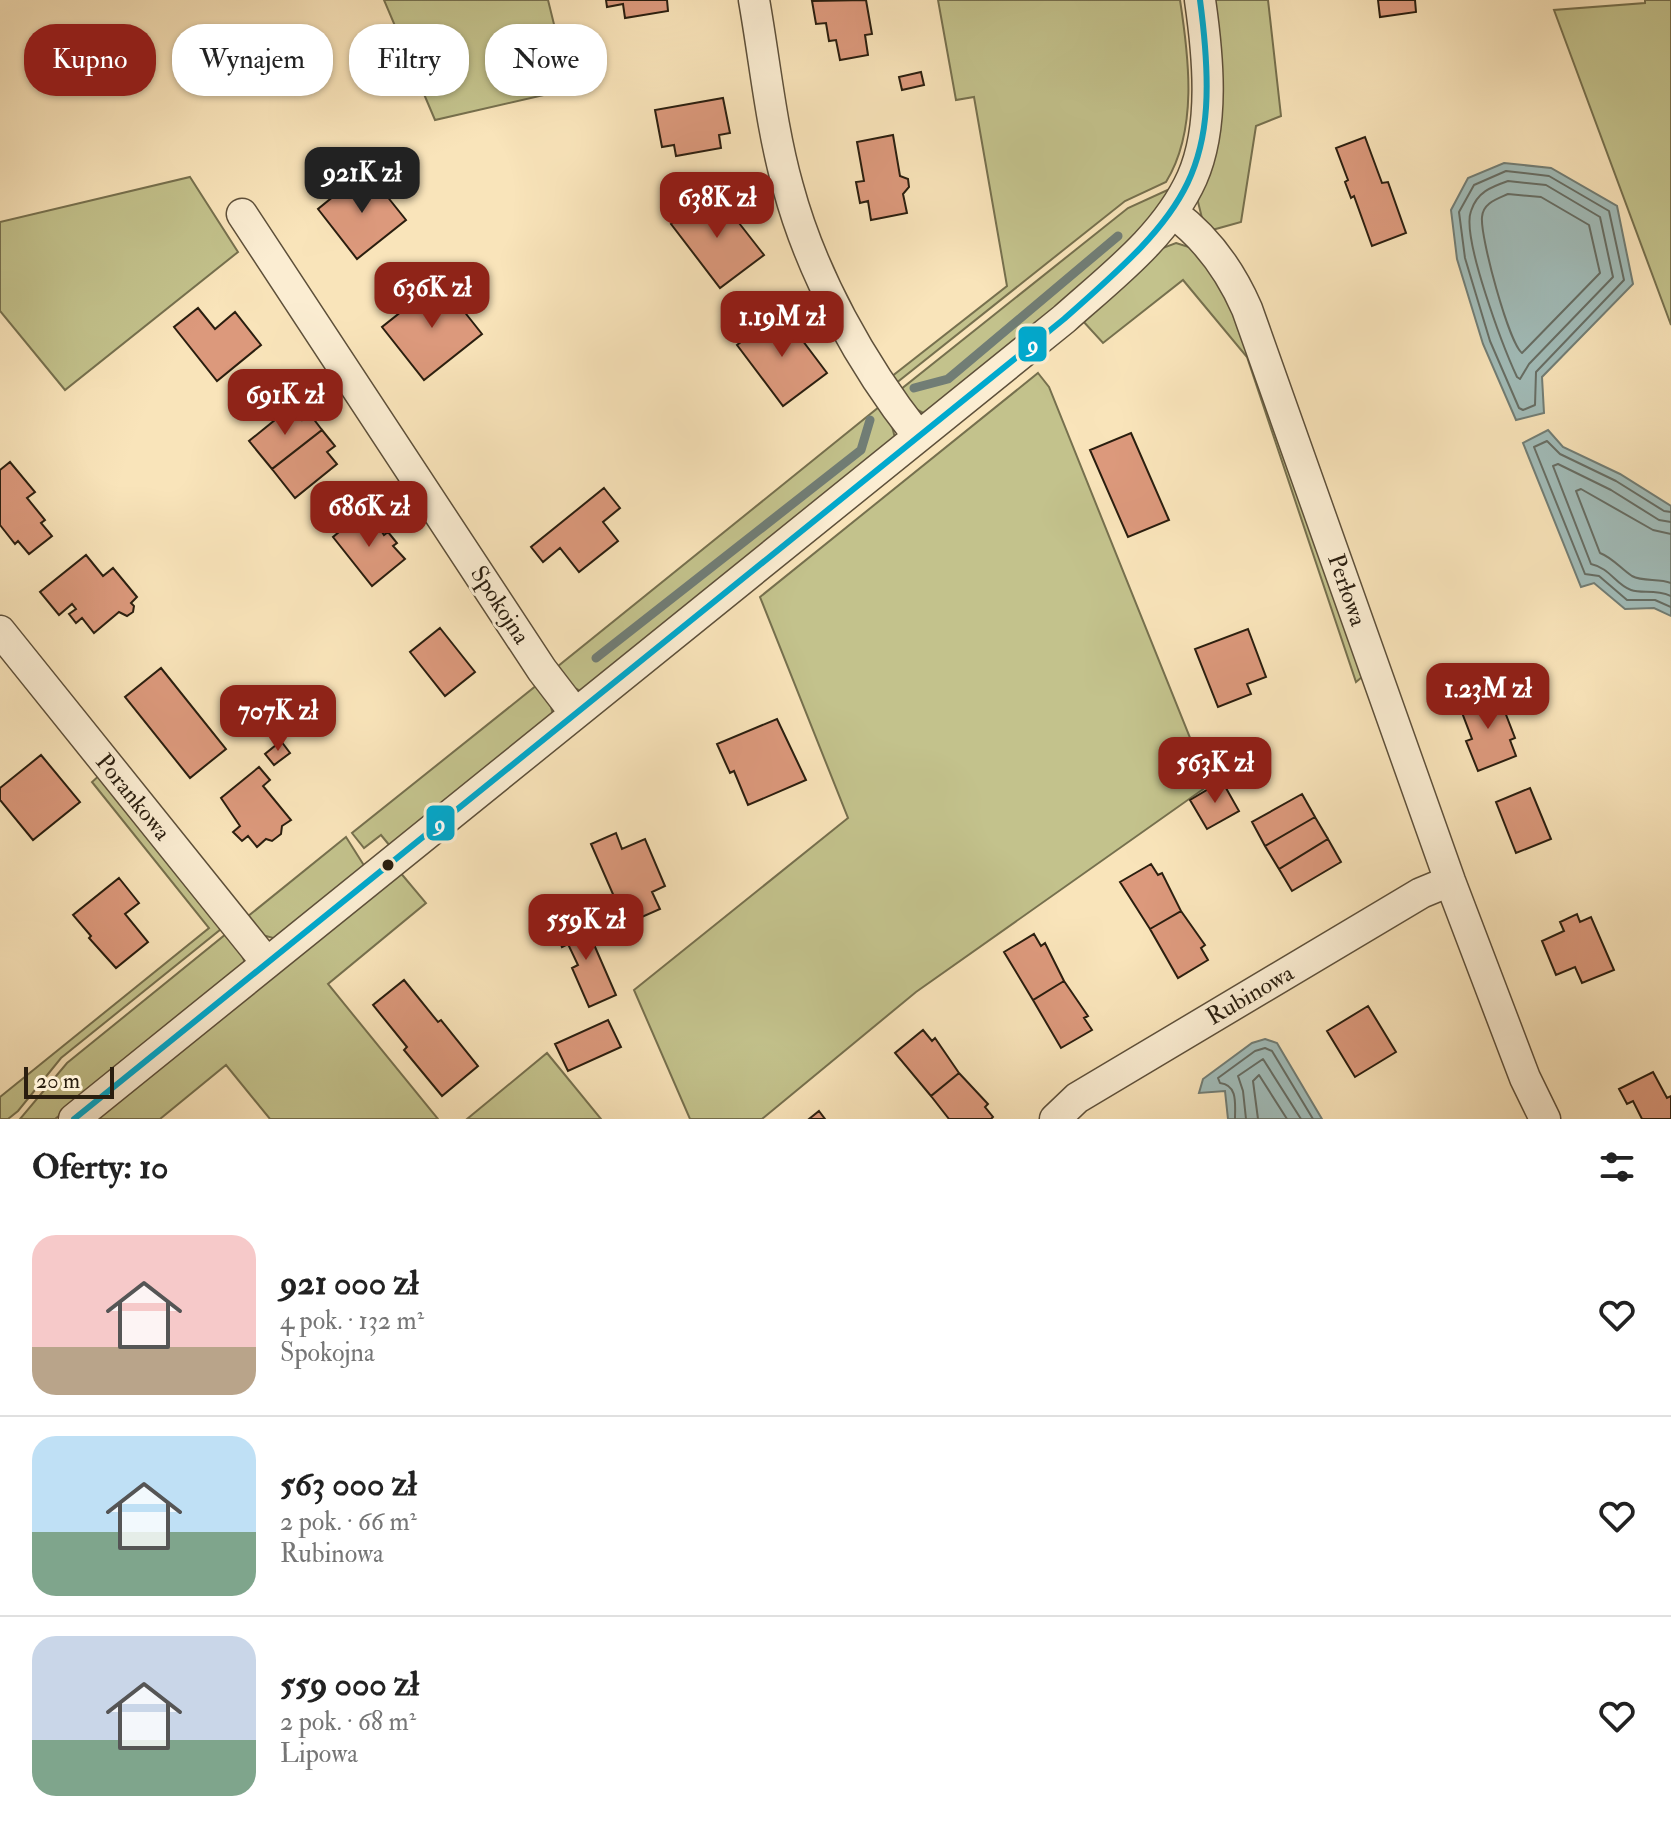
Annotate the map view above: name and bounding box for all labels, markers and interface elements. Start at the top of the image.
chip: Kupno [24,24,156,96]
chip: Wynajem [172,24,333,96]
chip: Filtry [349,24,469,96]
chip: Nowe [485,24,607,96]
pin: 921K zł [288,147,436,215]
text: 921K zł [323,157,401,189]
pin: 638K zł [643,172,791,240]
text: 638K zł [678,182,756,214]
pin: 636K zł [358,262,506,330]
text: 636K zł [392,272,472,304]
pin: 1.19M zł [699,291,865,359]
text: 1.19M zł [739,301,825,333]
line badge: 9 [1017,325,1048,363]
text: 9 [1025,331,1039,359]
pin: 691K zł [211,369,359,437]
text: 691K zł [246,379,324,411]
pin: 686K zł [295,481,443,549]
text: 686K zł [328,491,410,523]
street label: Perłowa [1320,550,1374,631]
street label: Spokojna [463,560,537,651]
pin: 1.23M zł [1405,663,1571,731]
text: 1.23M zł [1444,673,1532,705]
pin: 707K zł [204,685,352,753]
text: 707K zł [238,695,318,727]
pin: 563K zł [1141,737,1289,805]
street label: Porankowa [88,747,178,848]
text: 563K zł [1176,747,1254,779]
line badge: 9 [425,804,456,842]
text: 9 [432,810,446,838]
unlabelled marker [380,857,396,873]
pin: 559K zł [512,894,660,962]
text: 559K zł [546,904,626,936]
street label: Rubinowa [1201,957,1300,1032]
scale bar [24,1063,114,1099]
text: 20 m [36,1067,80,1095]
icon: filters [1595,1145,1639,1189]
text: Oferty: 10 [32,1146,168,1189]
text: 921 000 zł [280,1262,419,1305]
icon: home [96,1267,192,1363]
icon: heart [1595,1293,1639,1337]
text: 4 pok. · 132 m² [280,1305,424,1337]
text: Spokojna [280,1337,375,1369]
text: 563 000 zł [280,1463,417,1506]
icon: home [96,1468,192,1564]
icon: heart [1595,1494,1639,1538]
text: 2 pok. · 66 m² [280,1506,417,1538]
text: Rubinowa [280,1538,384,1570]
text: 559 000 zł [280,1663,419,1706]
icon: home [96,1668,192,1764]
icon: heart [1595,1694,1639,1738]
text: 2 pok. · 68 m² [280,1706,416,1738]
text: Lipowa [280,1738,358,1770]

